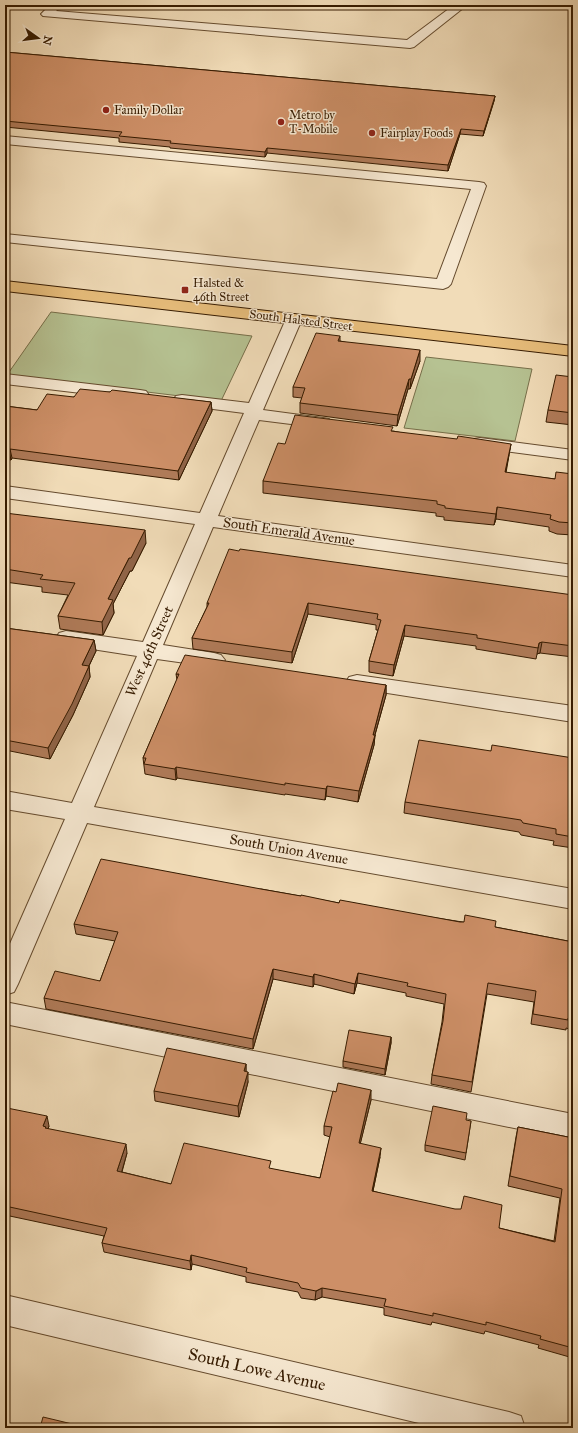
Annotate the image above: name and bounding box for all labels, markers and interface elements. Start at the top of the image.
north arrow [18,18,58,58]
text: N [40,34,55,47]
place label: Family Dollar [114,103,183,117]
marker: Family Dollar [101,105,111,115]
place label: Metro by T-Mobile [289,108,338,136]
marker: Metro by T-Mobile [276,117,286,127]
place label: Fairplay Foods [380,126,453,140]
marker: Fairplay Foods [367,128,377,138]
place label: Halsted & 46th Street [193,276,250,304]
marker: Halsted & 46th Street [180,285,190,295]
street label: South Halsted Street [249,307,354,333]
street label: South Emerald Avenue [222,514,356,549]
street label: West 46th Street [122,603,177,699]
street label: South Union Avenue [228,831,350,868]
street label: South Lowe Avenue [186,1343,328,1396]

